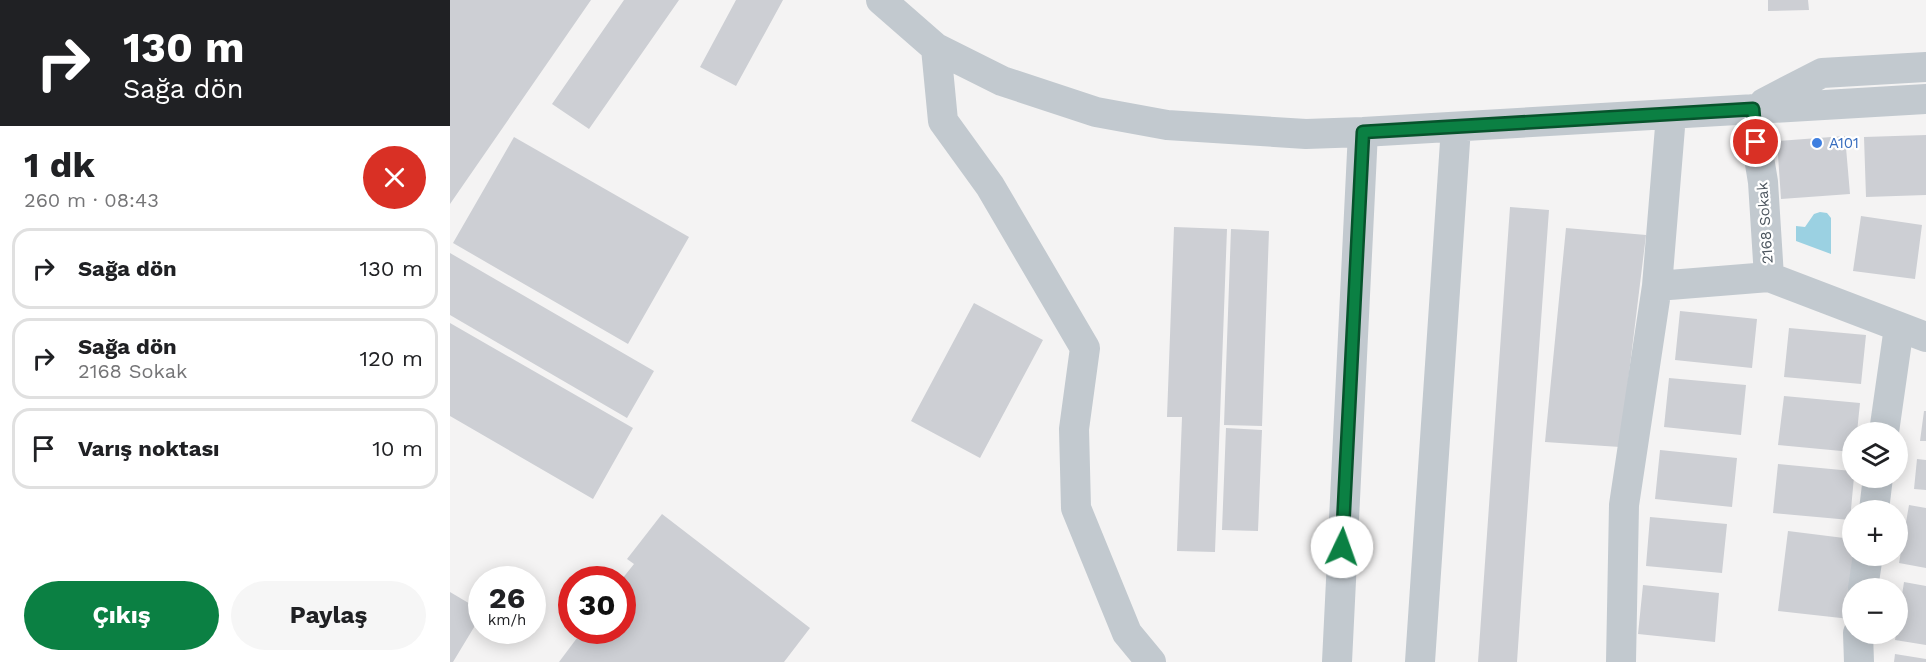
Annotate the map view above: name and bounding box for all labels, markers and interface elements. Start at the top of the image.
text: 130 m [123,23,245,72]
icon: right [24,24,102,102]
text: Sağa dön [123,73,243,105]
pin [1730,116,1781,167]
icon: arrive [1739,125,1772,158]
place label: A101 [1829,134,1859,152]
marker: A101 [1810,136,1824,150]
text: 1 dk [24,144,95,186]
button: close [363,146,426,209]
street label: 2168 Sokak [1753,181,1777,265]
text: 260 m · 08:43 [24,188,159,212]
icon: right [27,252,60,285]
text: Sağa dön [78,256,177,281]
text: 130 m [359,256,423,281]
text: Sağa dön [78,334,177,359]
icon: right [27,342,60,375]
text: 120 m [359,346,423,371]
text: 2168 Sokak [78,359,187,383]
map controls [1842,422,1908,644]
button: layers [1842,422,1908,488]
icon: arrive [27,432,60,465]
text: Varış noktası [78,436,220,461]
text: 10 m [372,436,423,461]
button: + [1842,500,1908,566]
position arrow [1310,515,1374,579]
speed limit sign: 30 [558,566,636,644]
button: − [1842,578,1908,644]
text: 26 [489,580,525,615]
button: Çıkış [24,581,219,650]
button: Paylaş [231,581,426,650]
text: km/h [488,611,526,629]

